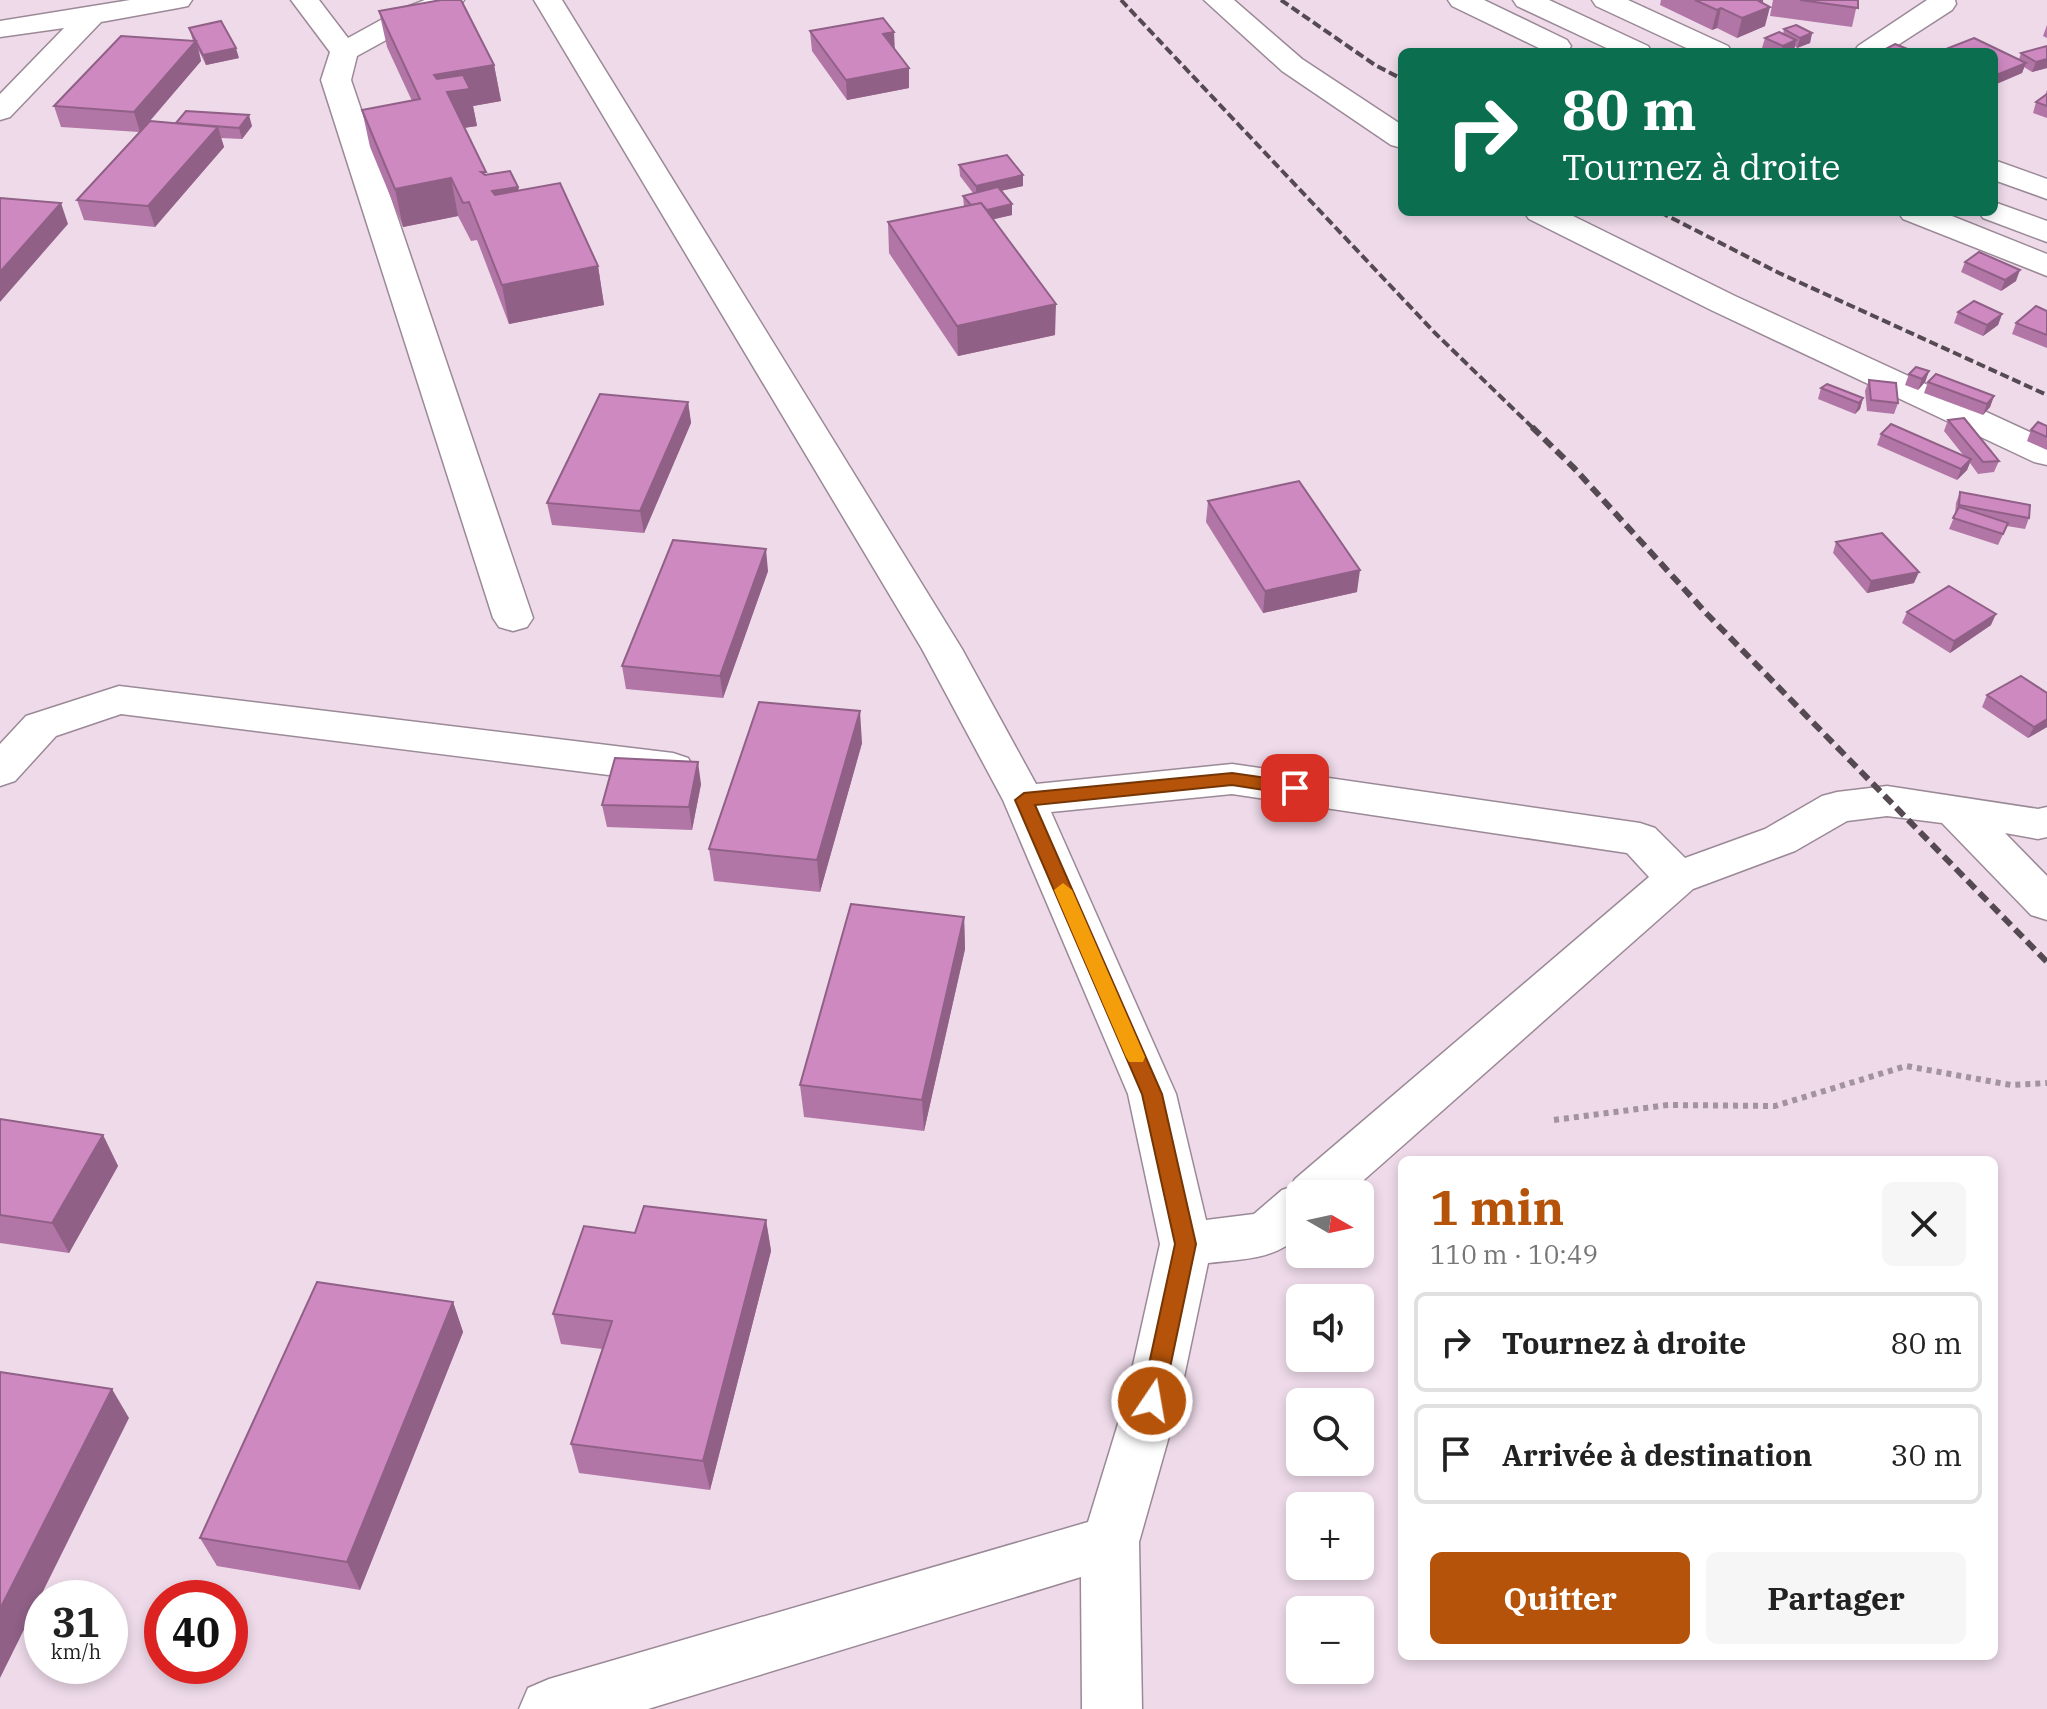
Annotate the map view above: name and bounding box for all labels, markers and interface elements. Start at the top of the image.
text: 80 m [1562,73,1697,145]
icon: right [1430,80,1534,184]
text: Tournez à droite [1562,143,1841,190]
pin [1261,754,1329,822]
icon: arrive [1273,766,1317,810]
text: 1 min [1430,1176,1564,1238]
north arrow [1286,1180,1374,1268]
map controls [1286,1180,1374,1684]
button: close [1882,1182,1966,1266]
text: 110 m · 10:49 [1430,1237,1598,1271]
button: sound [1286,1284,1374,1372]
icon: right [1434,1320,1478,1364]
text: Tournez à droite [1502,1323,1746,1362]
text: 80 m [1890,1323,1962,1362]
position arrow [1110,1359,1194,1443]
button: search [1286,1388,1374,1476]
icon: arrive [1434,1432,1478,1476]
text: Arrivée à destination [1502,1435,1812,1474]
text: 30 m [1890,1435,1962,1474]
button: + [1286,1492,1374,1580]
button: Quitter [1430,1552,1690,1644]
button: Partager [1706,1552,1966,1644]
speed limit sign: 40 [144,1580,248,1684]
text: 31 [52,1596,100,1648]
button: − [1286,1596,1374,1684]
text: km/h [51,1638,101,1665]

